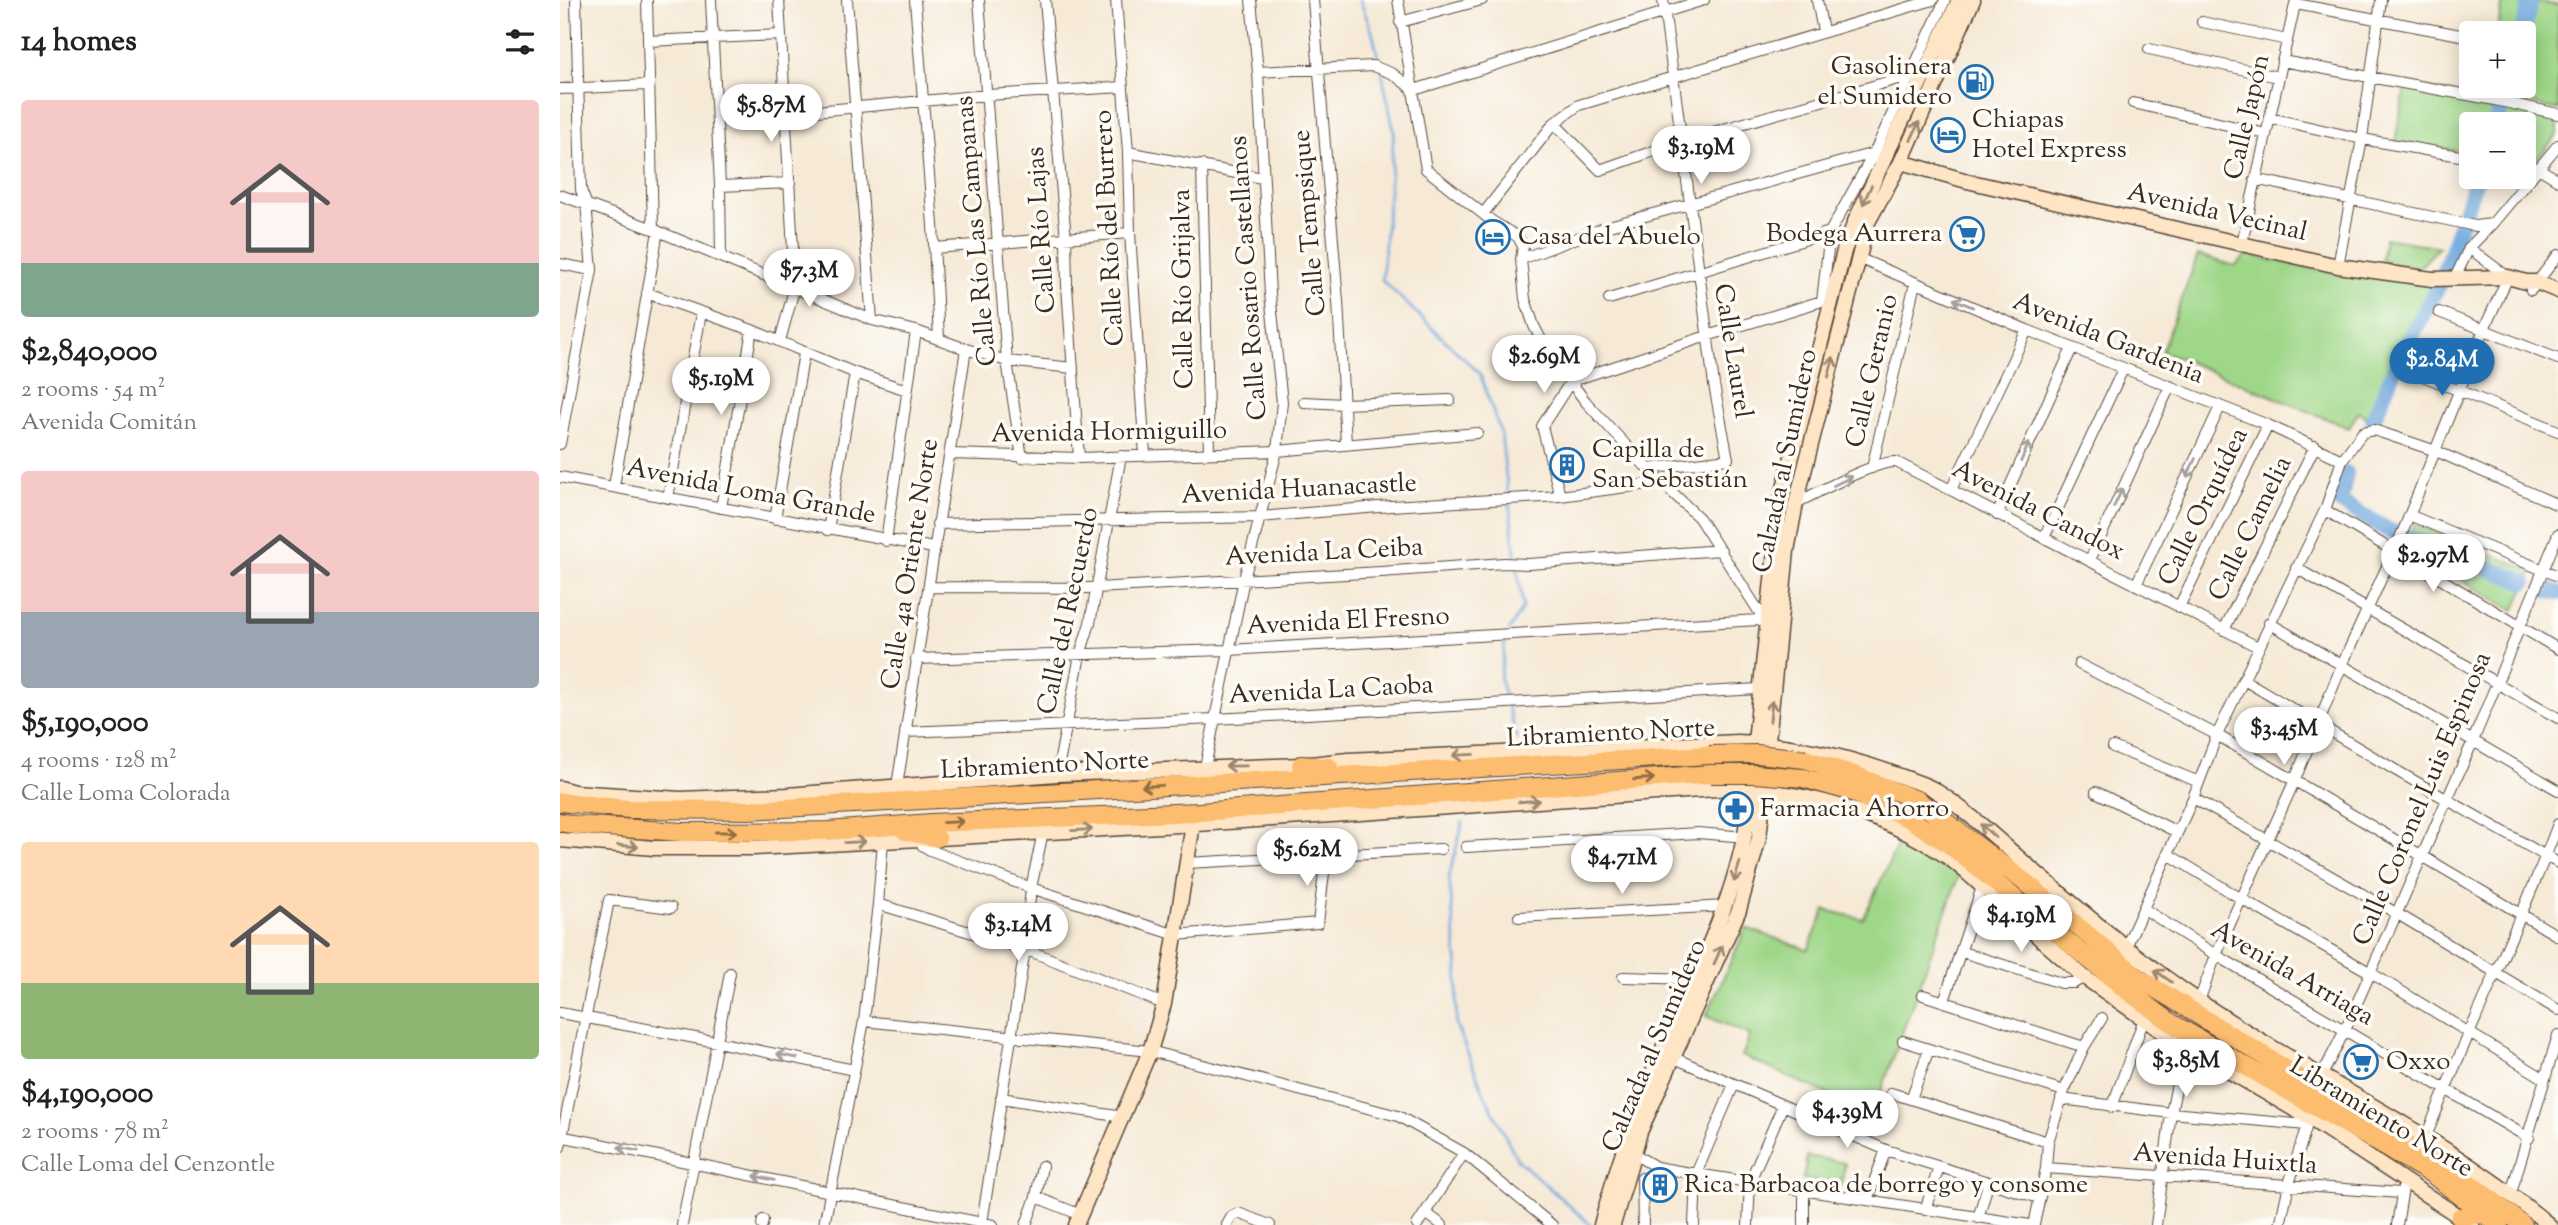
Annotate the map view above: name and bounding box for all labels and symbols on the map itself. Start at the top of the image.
place label: Gasolinera el Sumidero [1817,49,1952,116]
street label: Calle Japón [2216,51,2280,183]
fuel station icon: Gasolinera el Sumidero [1957,63,1995,101]
pin: $5.87M [714,85,828,144]
street label: Calle Río Las Campanas [947,94,1007,368]
place label: Chiapas Hotel Express [1972,102,2127,169]
street label: Calle Río del Burrero [1085,109,1135,347]
hotel icon: Chiapas Hotel Express [1929,116,1967,154]
one-way arrow [1909,121,1922,142]
pin: $3.19M [1644,127,1758,186]
street label: Calle Tempsique [1283,128,1337,318]
street label: Calle Rosario Castellanos [1221,135,1277,421]
street label: Calle Río Lajas [1018,145,1066,315]
street label: Avenida Vecinal [2123,174,2311,252]
one-way arrow [1860,184,1874,205]
street label: Calle Río Grijalva [1164,189,1204,389]
supermarket icon: Bodega Aurrera [1948,215,1986,253]
place label: Bodega Aurrera [1766,216,1942,253]
hotel icon: Casa del Abuelo [1474,218,1512,256]
place label: Casa del Abuelo [1518,219,1701,256]
pin: $7.3M [760,250,858,309]
street label: Calle Laurel [1703,281,1761,421]
street label: Avenida Gardenia [2007,284,2209,394]
street label: Calle Geranio [1837,291,1909,451]
one-way arrow [1952,296,1974,309]
pin: $2.69M [1487,336,1601,395]
pin: $2.84M [2385,338,2499,398]
street label: Calzada al Sumidero [1744,346,1828,576]
one-way arrow [1825,356,1838,378]
pin: $5.19M [664,358,778,417]
street label: Avenida Hormiguillo [991,412,1227,454]
street label: Calle Orquídea [2150,422,2258,592]
place label: Capilla de San Sebastián [1592,432,1748,499]
street label: Calle 4a Oriente Norte [873,436,949,692]
one-way arrow [2019,442,2032,464]
building icon: Capilla de San Sebastián [1548,446,1586,484]
street label: Avenida Loma Grande [623,450,879,534]
street label: Calle Camelia [2200,450,2302,608]
street label: Avenida Candox [1945,451,2131,571]
one-way arrow [2184,457,2197,478]
street label: Avenida Huanacastle [1180,465,1418,515]
one-way arrow [1832,474,1853,487]
one-way arrow [2112,488,2125,510]
street label: Calle del Recuerdo [1029,504,1109,718]
street label: Avenida La Ceiba [1224,529,1424,577]
pin: $2.97M [2376,534,2490,594]
street label: Avenida El Fresno [1245,598,1451,646]
street label: Calle Coronel Luis Espinosa [2344,646,2502,952]
street label: Avenida La Caoba [1228,667,1434,715]
one-way arrow [1765,700,1778,722]
pin: $3.45M [2227,708,2341,767]
street label: Libramiento Norte [1506,710,1716,758]
street label: Libramiento Norte [940,742,1150,790]
one-way arrow [1452,748,1475,761]
one-way arrow [1225,760,1248,773]
one-way arrow [1633,772,1655,785]
one-way arrow [1141,780,1164,793]
pharmacy icon: Farmacia Ahorro [1717,790,1755,828]
place label: Farmacia Ahorro [1760,791,1949,828]
one-way arrow [1518,795,1541,808]
one-way arrow [941,816,964,829]
one-way arrow [1071,823,1093,836]
one-way arrow [1979,823,1997,839]
one-way arrow [714,825,737,839]
pin: $5.62M [1250,828,1364,888]
one-way arrow [843,836,866,849]
pin: $4.71M [1565,836,1679,896]
one-way arrow [616,840,639,853]
one-way arrow [1729,861,1742,883]
pin: $4.19M [1964,894,2078,954]
pin: $3.14M [961,904,1075,963]
street label: Avenida Arriaga [2203,912,2381,1036]
street label: Calzada al Sumidero [1593,934,1717,1158]
one-way arrow [1712,945,1725,966]
one-way arrow [2154,969,2173,983]
pin: $3.85M [2129,1040,2243,1099]
supermarket icon: Oxxo [2342,1043,2380,1081]
place label: Oxxo [2386,1044,2451,1081]
street label: Libramiento Norte [2282,1048,2480,1188]
one-way arrow [776,1049,799,1062]
pin: $4.39M [1790,1090,1904,1150]
street label: Avenida Huixtla [2132,1135,2318,1185]
one-way arrow [617,1142,640,1156]
building icon: Rica Barbacoa de borrego y consome [1641,1166,1679,1204]
place label: Rica Barbacoa de borrego y consome [1684,1167,2088,1204]
one-way arrow [753,1171,776,1185]

